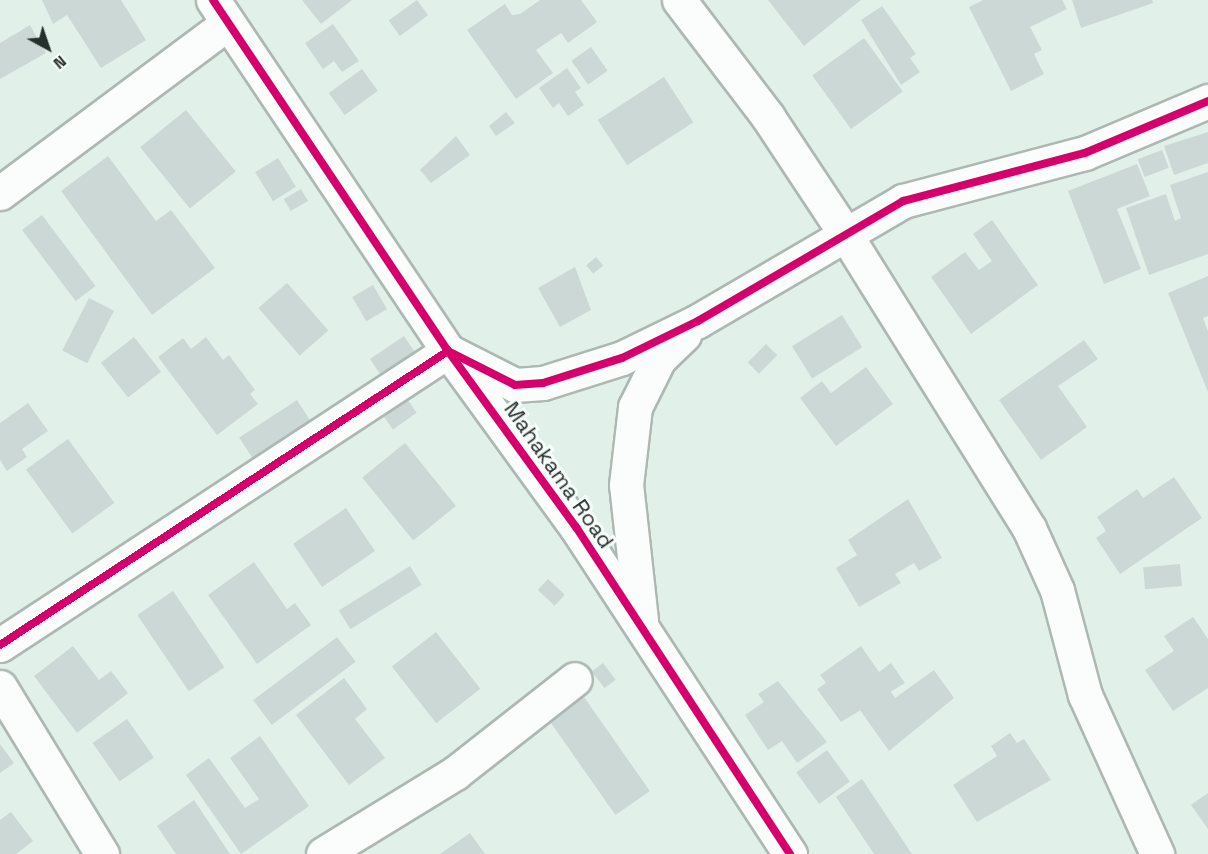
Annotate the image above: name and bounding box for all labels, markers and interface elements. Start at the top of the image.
north arrow [18,18,78,78]
text: N [49,51,71,74]
street label: Mahakama Road [498,396,620,554]

